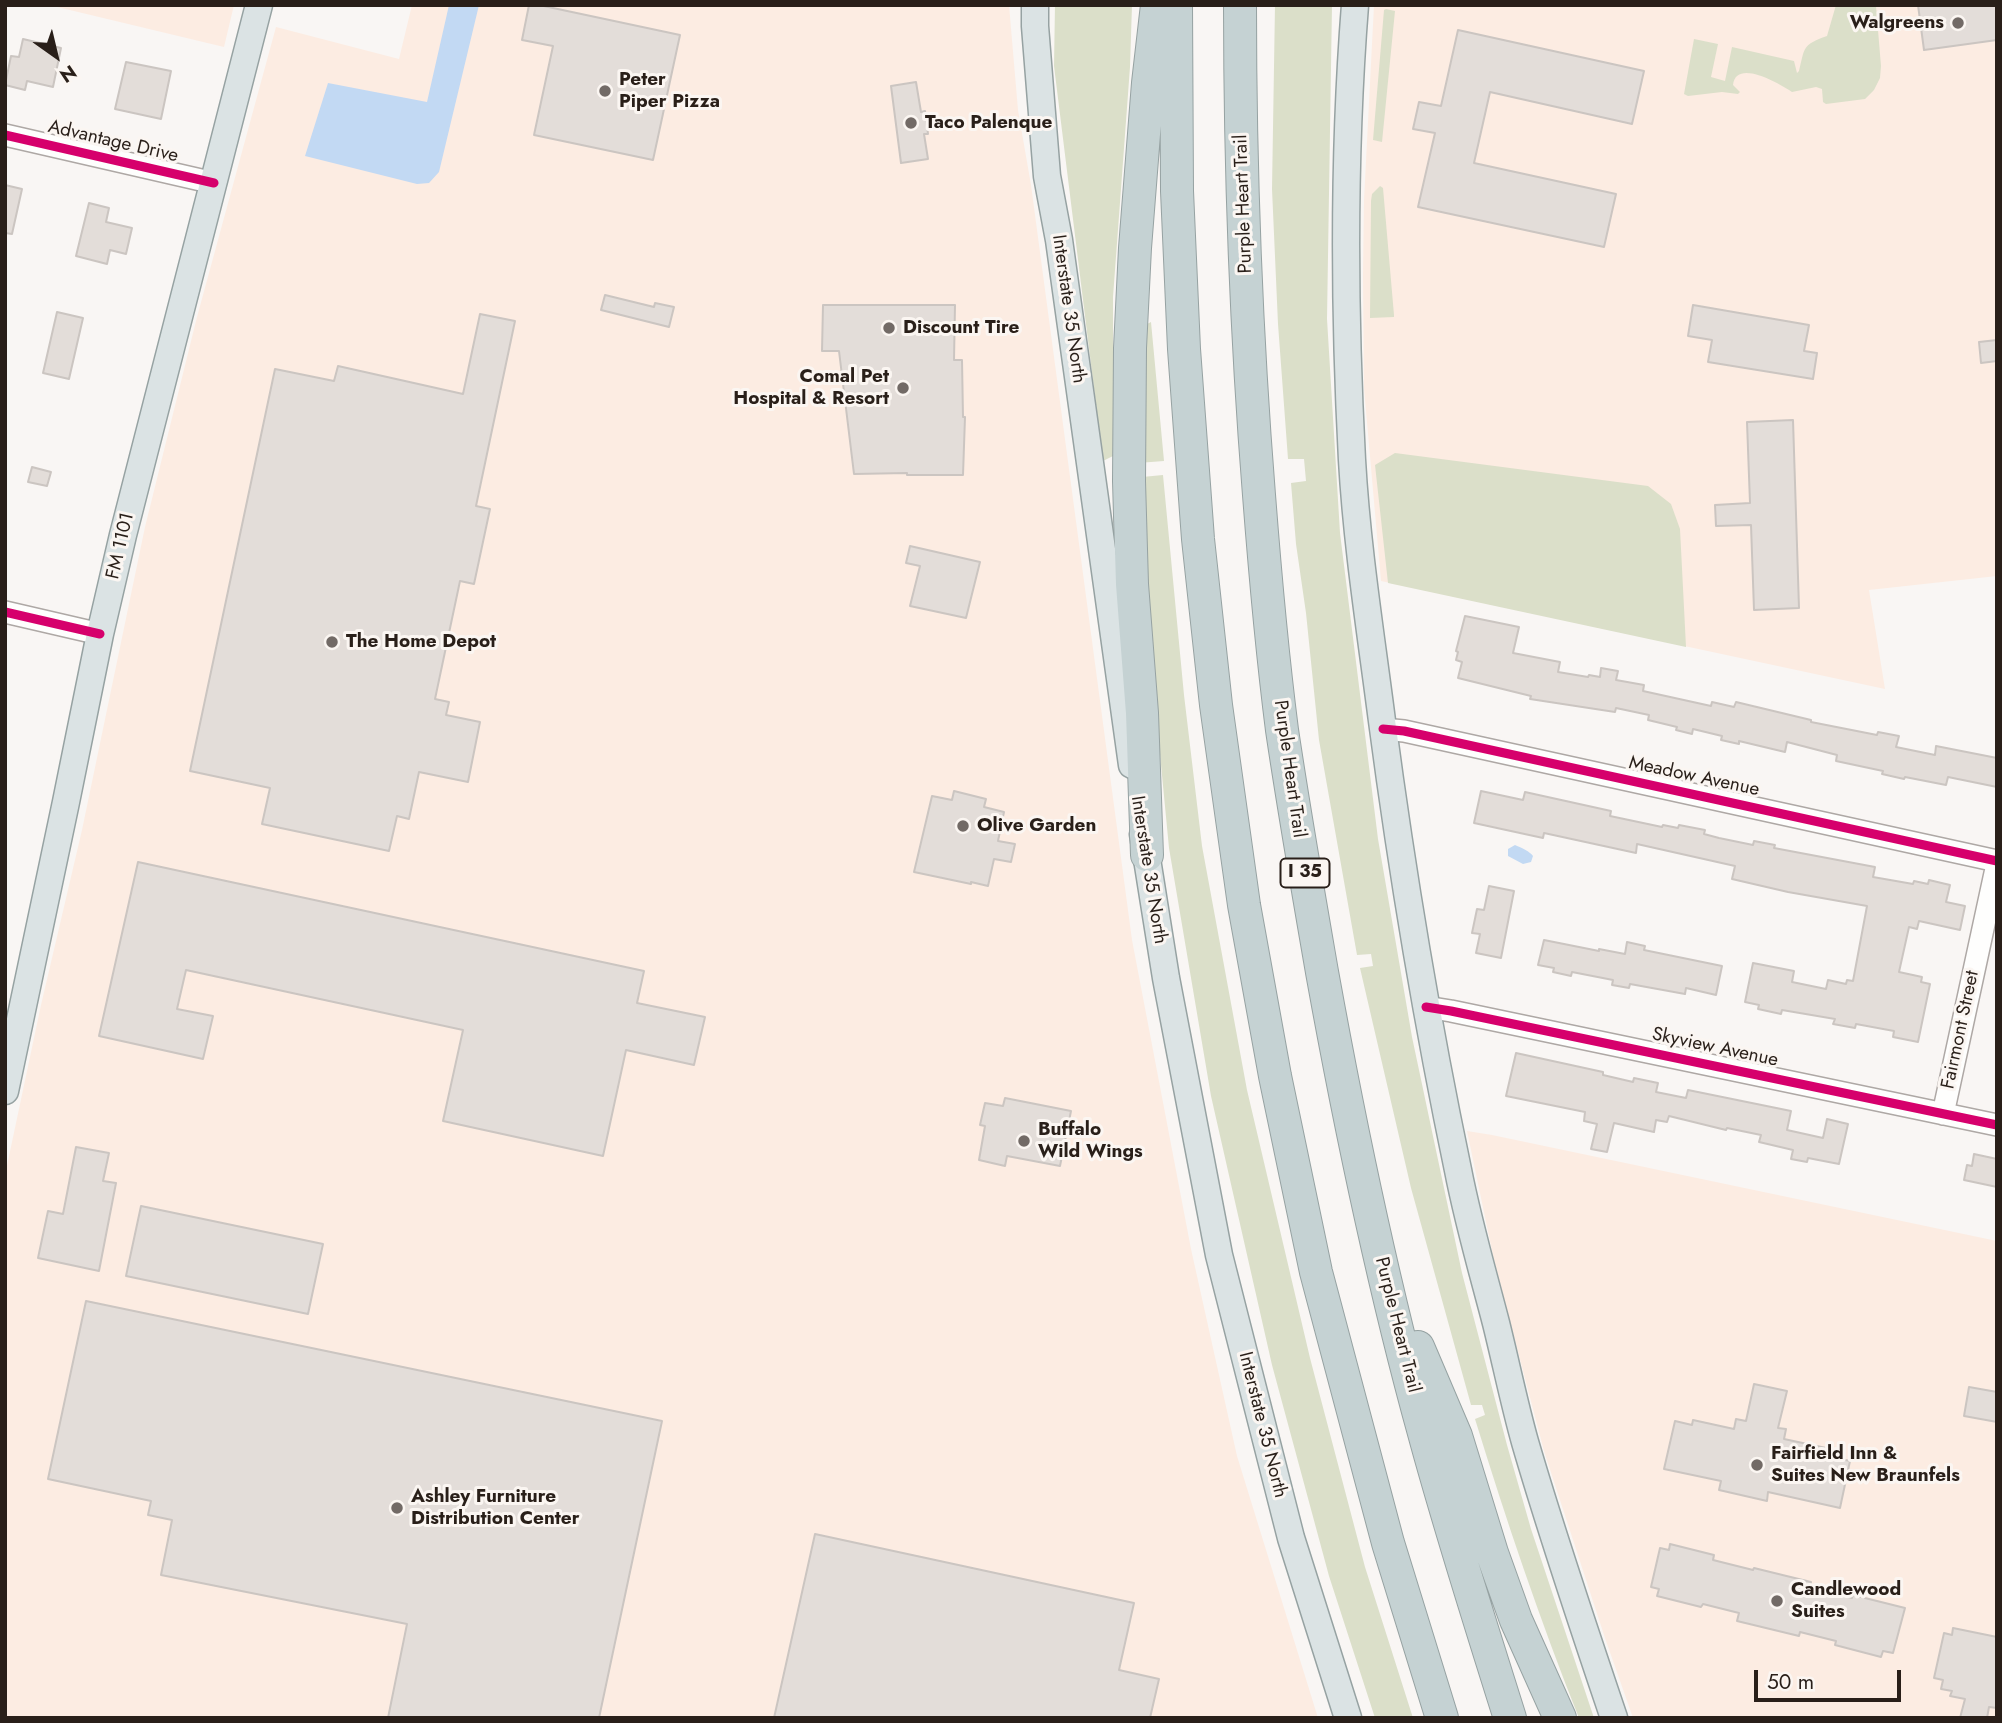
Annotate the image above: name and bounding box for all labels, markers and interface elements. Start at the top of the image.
place label: Walgreens [1850,12,1944,34]
marker: Walgreens [1950,15,1966,31]
north arrow [21,21,91,91]
text: N [54,58,82,89]
place label: Peter Piper Pizza [619,69,720,113]
marker: Peter Piper Pizza [597,83,613,99]
place label: Taco Palenque [925,112,1052,134]
marker: Taco Palenque [903,115,919,131]
street label: Advantage Drive [46,116,180,168]
street label: Purple Heart Trail [1230,134,1258,274]
street label: Interstate 35 North [1046,233,1090,385]
place label: Discount Tire [903,317,1019,339]
marker: Discount Tire [881,320,897,336]
place label: Comal Pet Hospital & Resort [733,366,889,410]
marker: Comal Pet Hospital & Resort [895,380,911,396]
street label: FM 1101 [102,510,140,582]
place label: The Home Depot [346,631,496,653]
marker: The Home Depot [324,634,340,650]
street label: Purple Heart Trail [1268,699,1310,839]
street label: Meadow Avenue [1627,752,1761,802]
street label: Interstate 35 North [1125,794,1171,946]
place label: Olive Garden [977,815,1096,837]
marker: Olive Garden [955,818,971,834]
road number: I 35 [1280,858,1330,888]
street label: Fairmont Street [1937,969,1985,1091]
street label: Skyview Avenue [1650,1023,1780,1073]
place label: Buffalo Wild Wings [1038,1119,1143,1163]
marker: Buffalo Wild Wings [1016,1133,1032,1149]
street label: Purple Heart Trail [1369,1255,1425,1395]
street label: Interstate 35 North [1233,1350,1291,1500]
place label: Fairfield Inn & Suites New Braunfels [1771,1443,1960,1487]
marker: Fairfield Inn & Suites New Braunfels [1749,1457,1765,1473]
place label: Ashley Furniture Distribution Center [411,1486,580,1530]
marker: Ashley Furniture Distribution Center [389,1500,405,1516]
place label: Candlewood Suites [1791,1579,1901,1623]
marker: Candlewood Suites [1769,1593,1785,1609]
scale bar [1757,1656,1904,1700]
text: 50 m [1767,1667,1814,1697]

